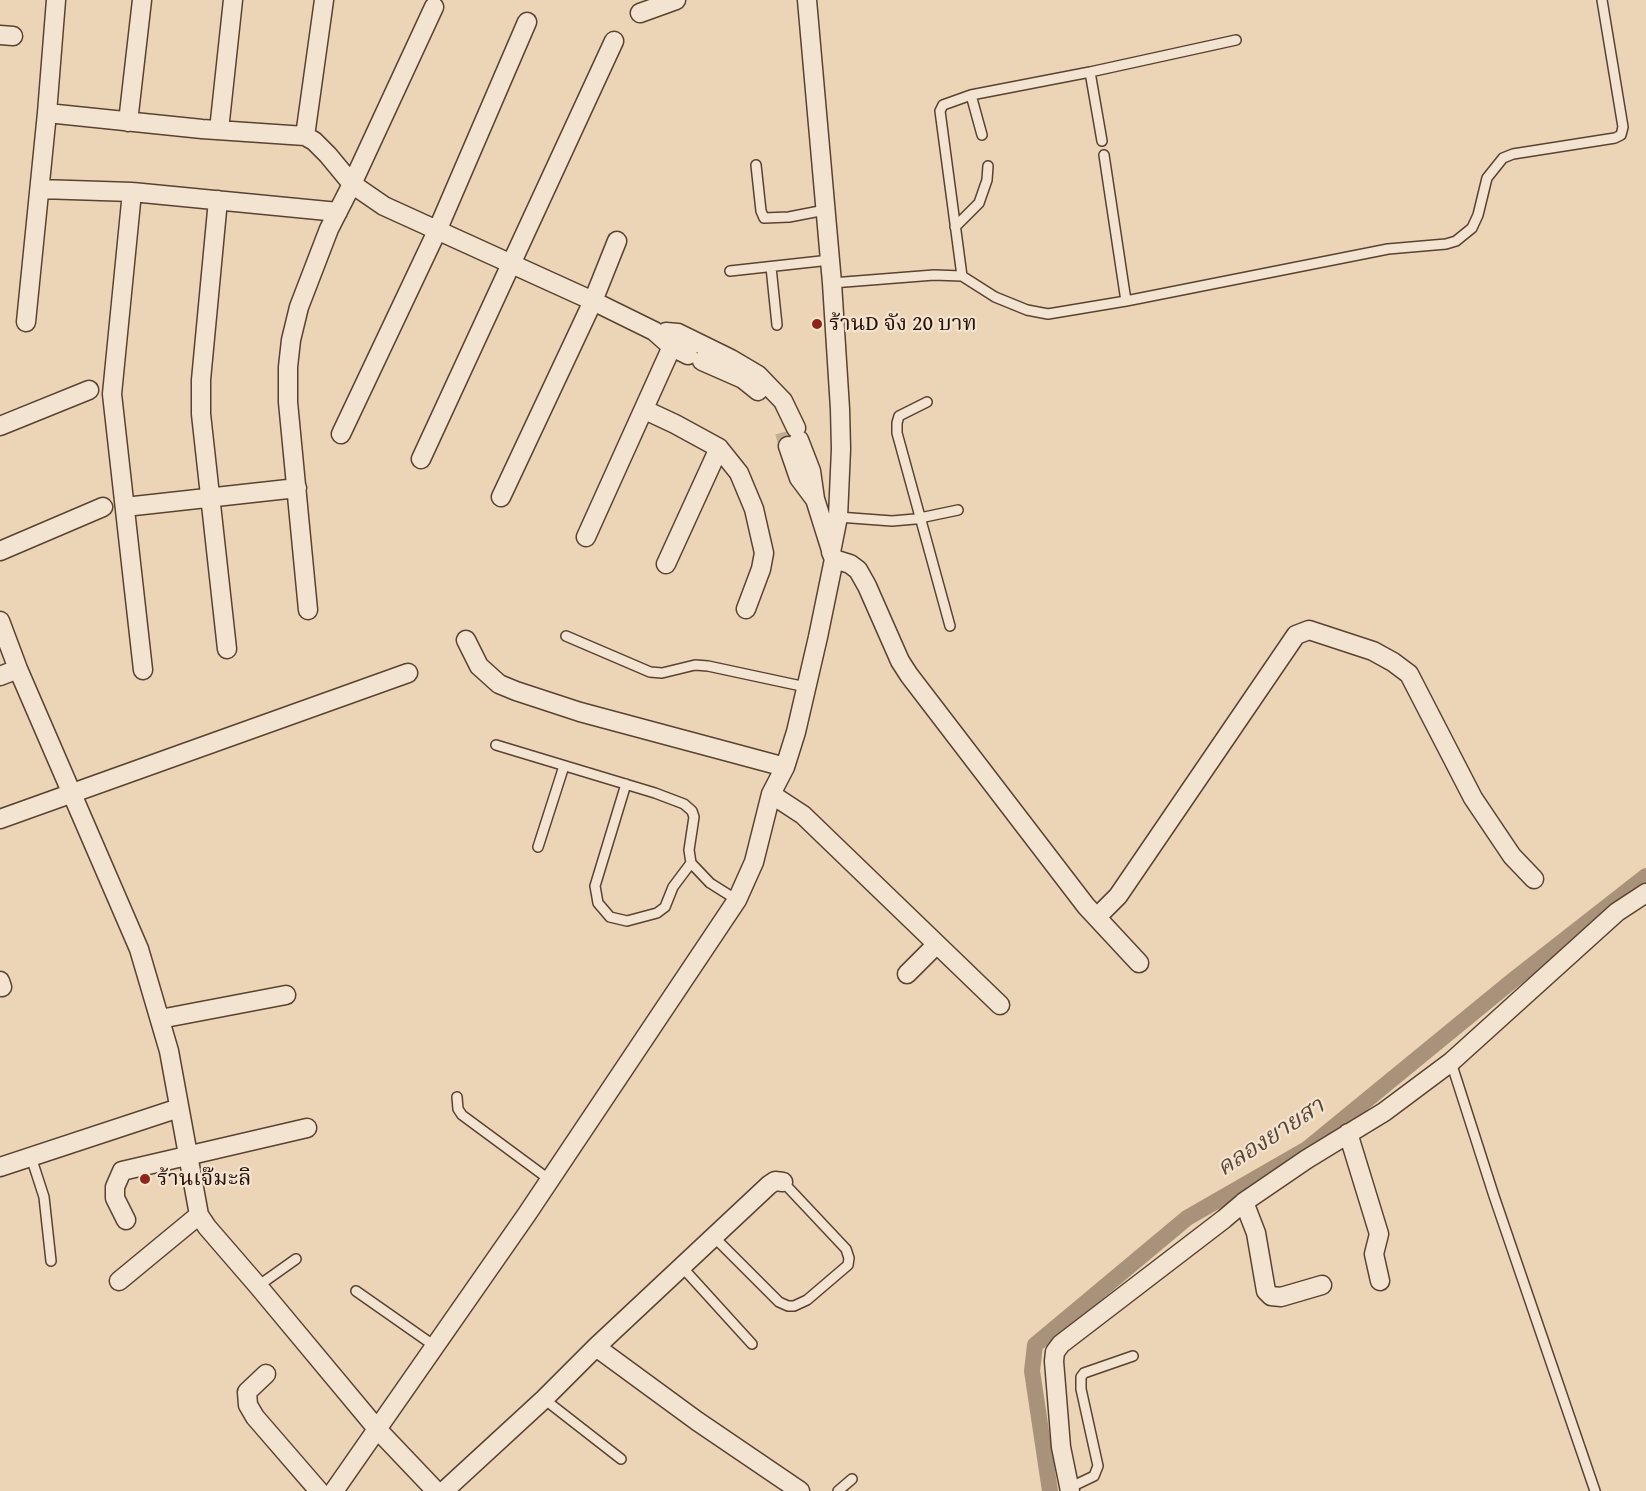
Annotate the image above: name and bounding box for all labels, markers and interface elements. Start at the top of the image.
place label: ร้านD จัง 20 บาท [829,311,977,337]
marker: ร้านD จัง 20 บาท [810,317,824,331]
water label: คลองยายสา [1212,1093,1330,1183]
place label: ร้านเจ๊มะลิ [157,1166,252,1192]
marker: ร้านเจ๊มะลิ [138,1172,152,1186]

